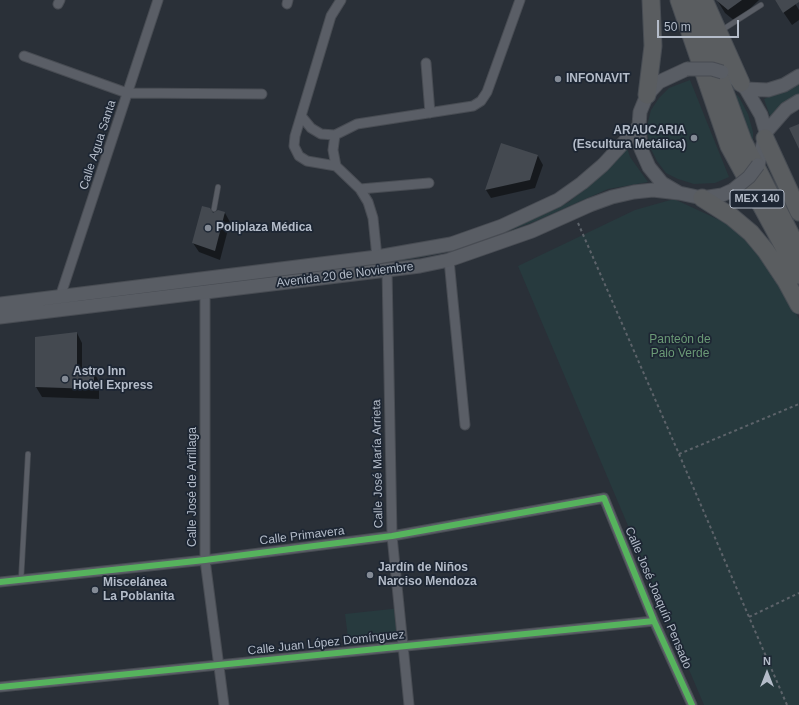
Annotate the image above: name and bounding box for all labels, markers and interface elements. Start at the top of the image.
scale bar [659,12,741,38]
text: 50 m [664,20,691,34]
place label: INFONAVIT [566,72,630,86]
marker: INFONAVIT [553,74,563,84]
street label: Calle Agua Santa [77,98,119,192]
place label: ARAUCARIA (Escultura Metálica) [573,124,686,152]
marker: ARAUCARIA (Escultura Metálica) [689,133,699,143]
road number: MEX 140 [730,190,784,208]
place label: Poliplaza Médica [216,221,312,235]
marker: Poliplaza Médica [203,223,213,233]
street label: Avenida 20 de Noviembre [276,259,414,291]
park label: Panteón de Palo Verde [649,333,711,361]
place label: Astro Inn Hotel Express [73,365,153,393]
marker: Astro Inn Hotel Express [60,374,70,384]
street label: Calle José María Arrieta [370,400,386,528]
street label: Calle José de Arrillaga [186,427,200,547]
street label: Calle Primavera [259,524,345,548]
street label: Calle José Joaquín Pensado [622,525,694,671]
place label: Jardín de Niños Narciso Mendoza [378,561,477,589]
marker: Jardín de Niños Narciso Mendoza [365,570,375,580]
place label: Miscelánea La Poblanita [103,576,174,604]
marker: Miscelánea La Poblanita [90,585,100,595]
street label: Calle Juan López Domínguez [247,628,405,658]
north arrow [747,653,787,693]
text: N [763,655,771,667]

